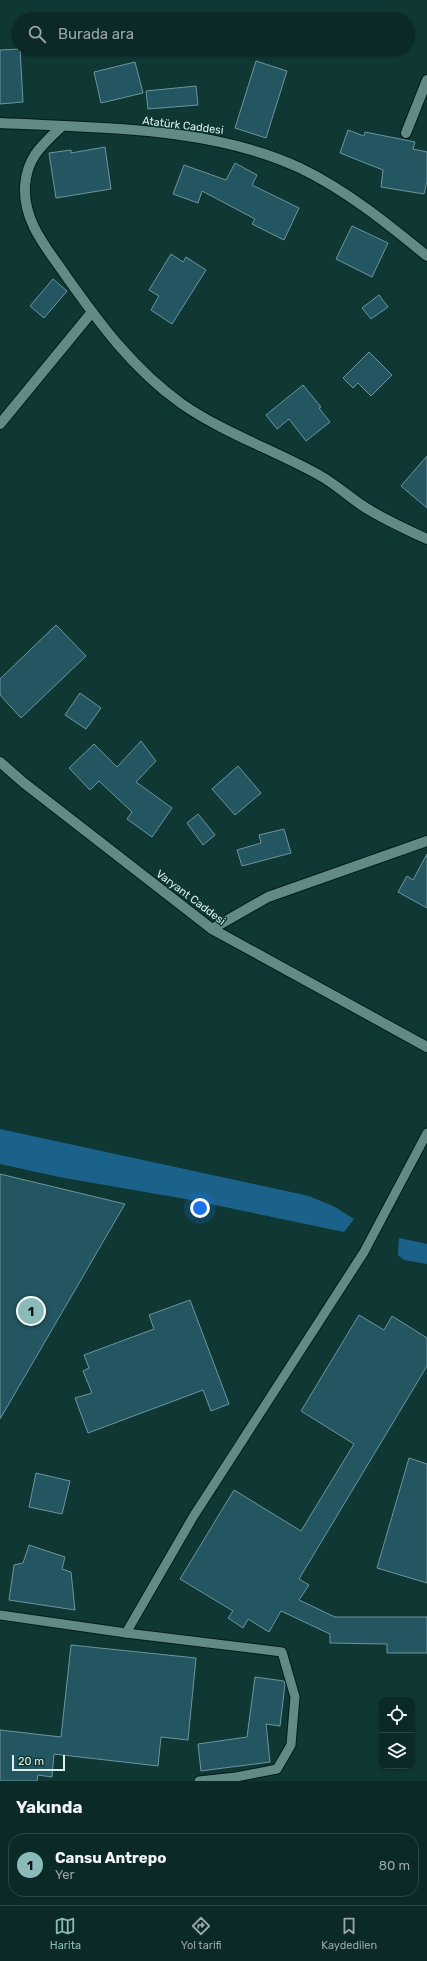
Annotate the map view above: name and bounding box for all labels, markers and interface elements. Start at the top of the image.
search box [12,12,415,56]
icon: search [26,23,48,45]
text: Burada ara [58,25,134,43]
street label: Atatürk Caddesi [142,114,224,137]
street label: Varyant Caddesi [154,867,228,928]
your location [190,1198,210,1218]
pin: 1 [18,1296,44,1326]
map controls [379,1697,415,1769]
button: locate [379,1697,415,1733]
button: layers [379,1733,415,1769]
scale bar [12,1753,65,1772]
text: 20 m [18,1755,44,1768]
text: Yakında [16,1797,82,1817]
text: Cansu Antrepo [55,1849,166,1867]
text: 1 [27,1858,33,1873]
text: 80 m [379,1858,410,1873]
text: Yer [55,1867,75,1882]
tab: Harita [50,1915,81,1952]
tab: Yol tarifi [181,1915,222,1952]
tab: Kaydedilen [321,1915,377,1952]

